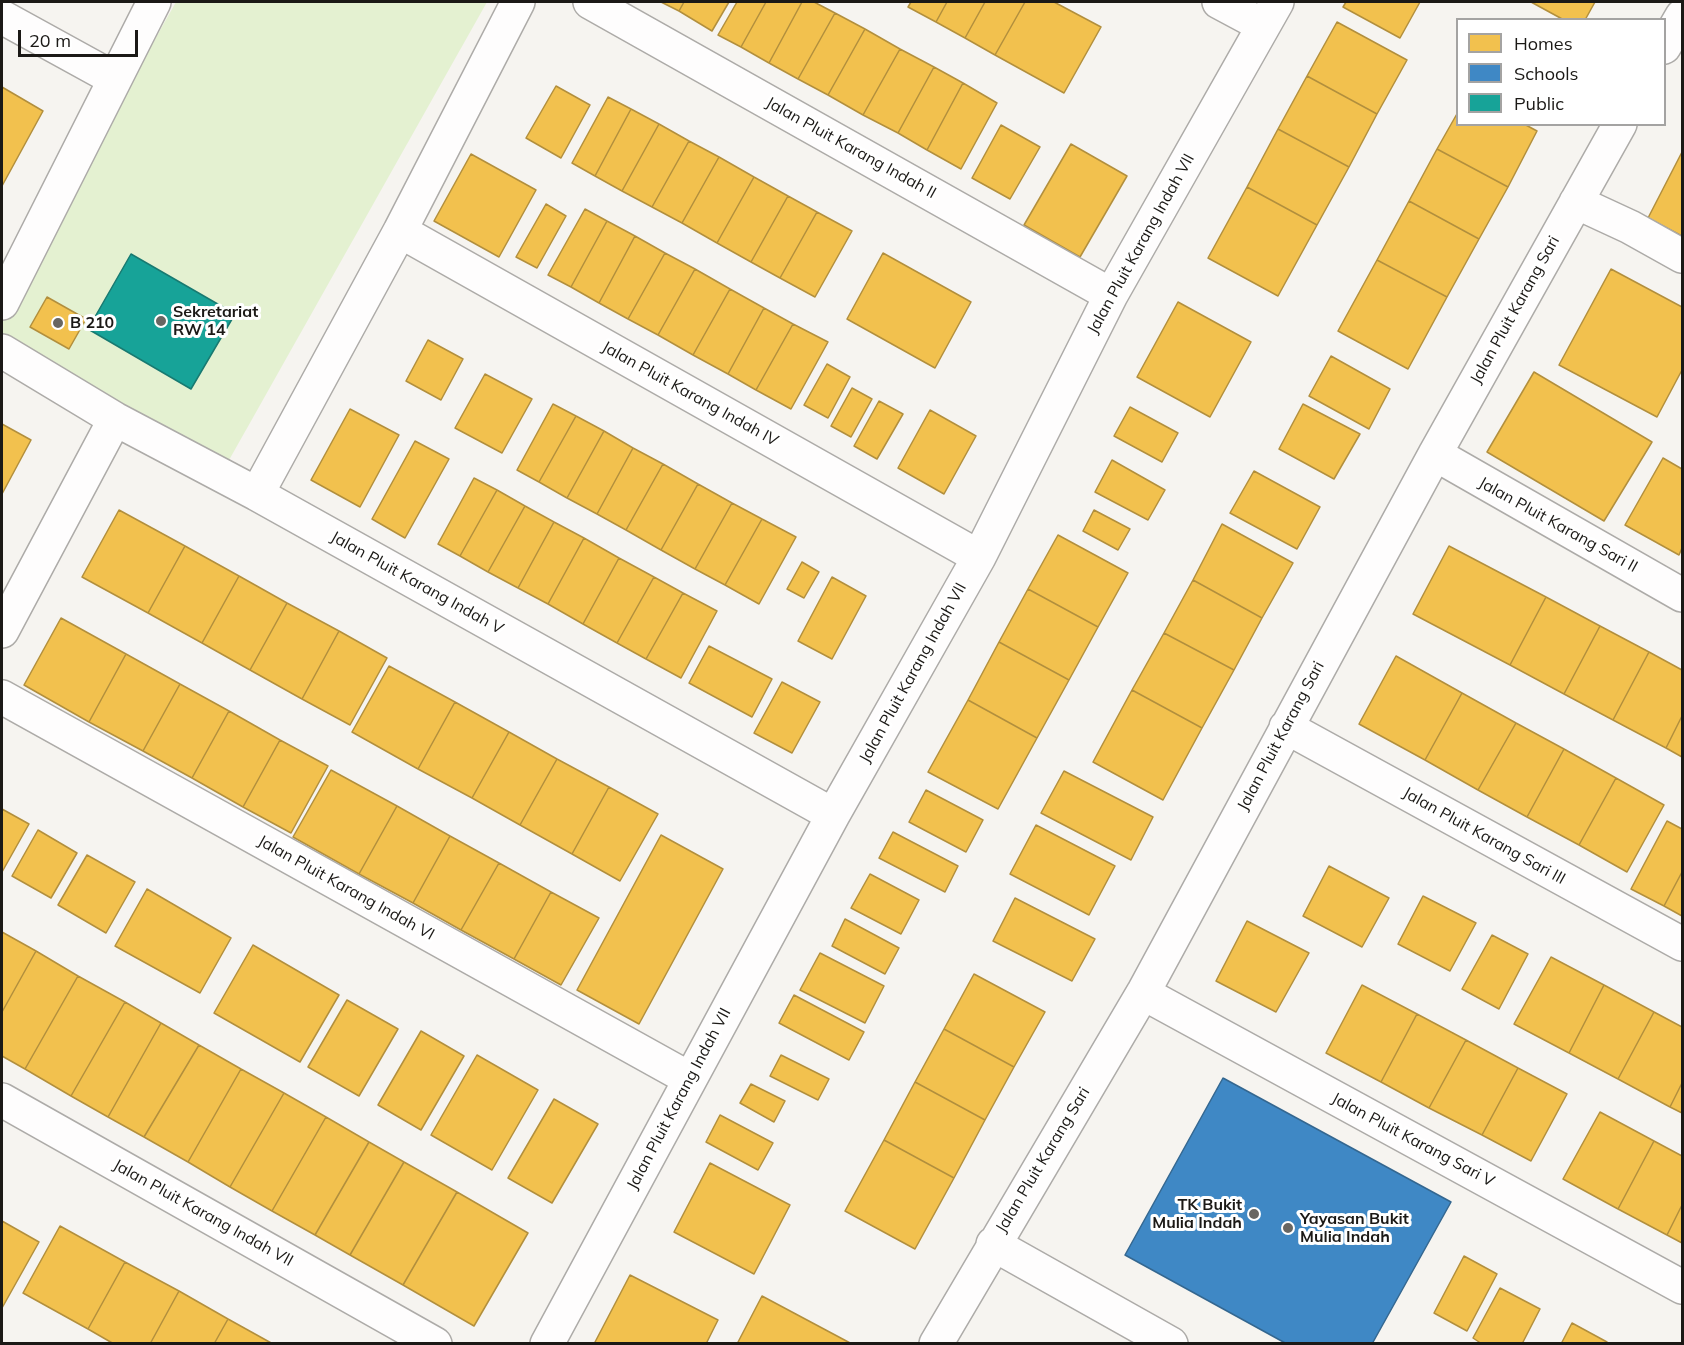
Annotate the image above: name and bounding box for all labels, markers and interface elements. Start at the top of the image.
scale bar [21,18,141,56]
legend [1456,18,1666,126]
text: 20 m [29,29,71,52]
text: Homes [1514,32,1573,55]
text: Schools [1514,62,1578,85]
text: Public [1514,92,1564,115]
street label: Jalan Pluit Karang Indah II [763,93,939,203]
street label: Jalan Pluit Karang Indah VII [1083,151,1199,337]
street label: Jalan Pluit Karang Sari [1466,233,1564,387]
place label: Sekretariat RW 14 [173,302,258,340]
place label: B 210 [70,313,114,333]
marker: Sekretariat RW 14 [154,314,168,328]
marker: B 210 [51,316,65,330]
street label: Jalan Pluit Karang Indah IV [598,337,782,451]
street label: Jalan Pluit Karang Sari II [1475,473,1641,577]
street label: Jalan Pluit Karang Indah V [327,527,507,639]
street label: Jalan Pluit Karang Indah VII [855,580,971,766]
street label: Jalan Pluit Karang Sari [1233,658,1329,814]
street label: Jalan Pluit Karang Sari III [1399,783,1569,889]
street label: Jalan Pluit Karang Indah VI [254,831,438,945]
street label: Jalan Pluit Karang Indah VII [623,1005,735,1193]
street label: Jalan Pluit Karang Sari [992,1084,1094,1236]
street label: Jalan Pluit Karang Sari V [1328,1089,1498,1191]
street label: Jalan Pluit Karang Indah VII [110,1155,296,1271]
place label: TK Bukit Mulia Indah [1152,1195,1242,1233]
marker: TK Bukit Mulia Indah [1247,1207,1261,1221]
place label: Yayasan Bukit Mulia Indah [1300,1209,1409,1247]
marker: Yayasan Bukit Mulia Indah [1281,1221,1295,1235]

